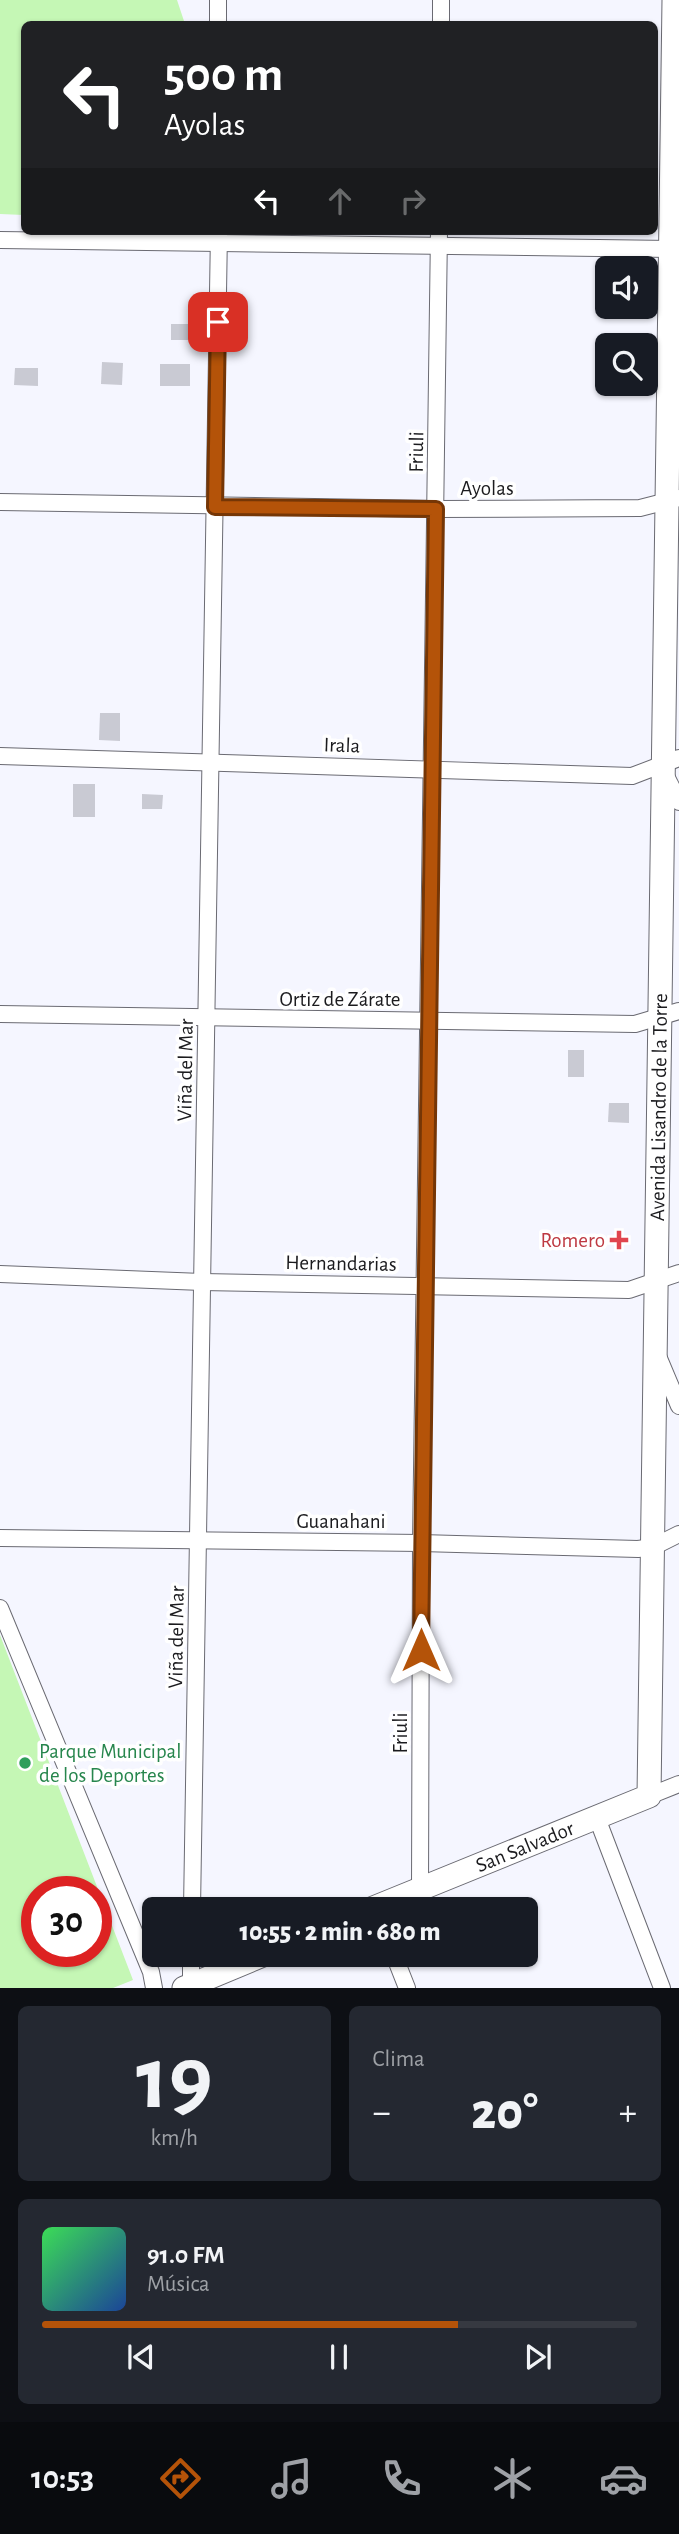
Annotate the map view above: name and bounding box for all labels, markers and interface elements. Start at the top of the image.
icon: left [49,49,140,140]
text: 500 m [164,51,283,100]
text: Ayolas [164,109,245,141]
icon: left [248,182,286,220]
icon: ahead [321,182,359,220]
icon: right [394,182,432,220]
map controls [595,256,658,396]
button: sound [595,256,658,319]
pin [188,292,248,352]
icon: arrive [199,303,237,341]
button: search [595,333,658,396]
street label: Friuli [406,431,427,473]
street label: Ayolas [460,478,514,499]
street label: Irala [323,734,361,757]
street label: Ortiz de Zárate [280,989,400,1010]
street label: Avenida Lisandro de la Torre [647,993,671,1221]
street label: Viña del Mar [174,1018,197,1122]
place label: Romero [540,1230,605,1251]
marker: Romero [611,1232,627,1248]
street label: Hernandarias [285,1252,397,1275]
street label: Guanahani [296,1511,386,1532]
street label: Viña del Mar [165,1585,188,1689]
position arrow [384,1613,458,1687]
street label: Friuli [390,1712,411,1754]
place label: Parque Municipal de los Deportes [39,1741,182,1786]
marker: Parque Municipal de los Deportes [17,1755,33,1771]
street label: San Salvador [473,1818,577,1876]
speed limit sign: 30 [21,1876,112,1967]
text: 10:55 · 2 min · 680 m [240,1919,440,1945]
text: 19 [136,2034,213,2125]
text: Clima [373,2048,425,2071]
text: 20° [471,2086,538,2138]
text: − [373,2094,391,2132]
text: + [619,2094,637,2132]
text: km/h [151,2127,198,2150]
text: 91.0 FM [147,2242,225,2268]
text: Música [147,2273,210,2296]
icon: previous [122,2338,160,2376]
icon: pause [320,2338,358,2376]
icon: next [519,2338,557,2376]
icon: directions [156,2454,205,2503]
icon: music [267,2454,316,2503]
icon: phone [377,2454,426,2503]
icon: climate [488,2454,537,2503]
icon: car [599,2454,648,2503]
text: 10:53 [31,2462,94,2494]

